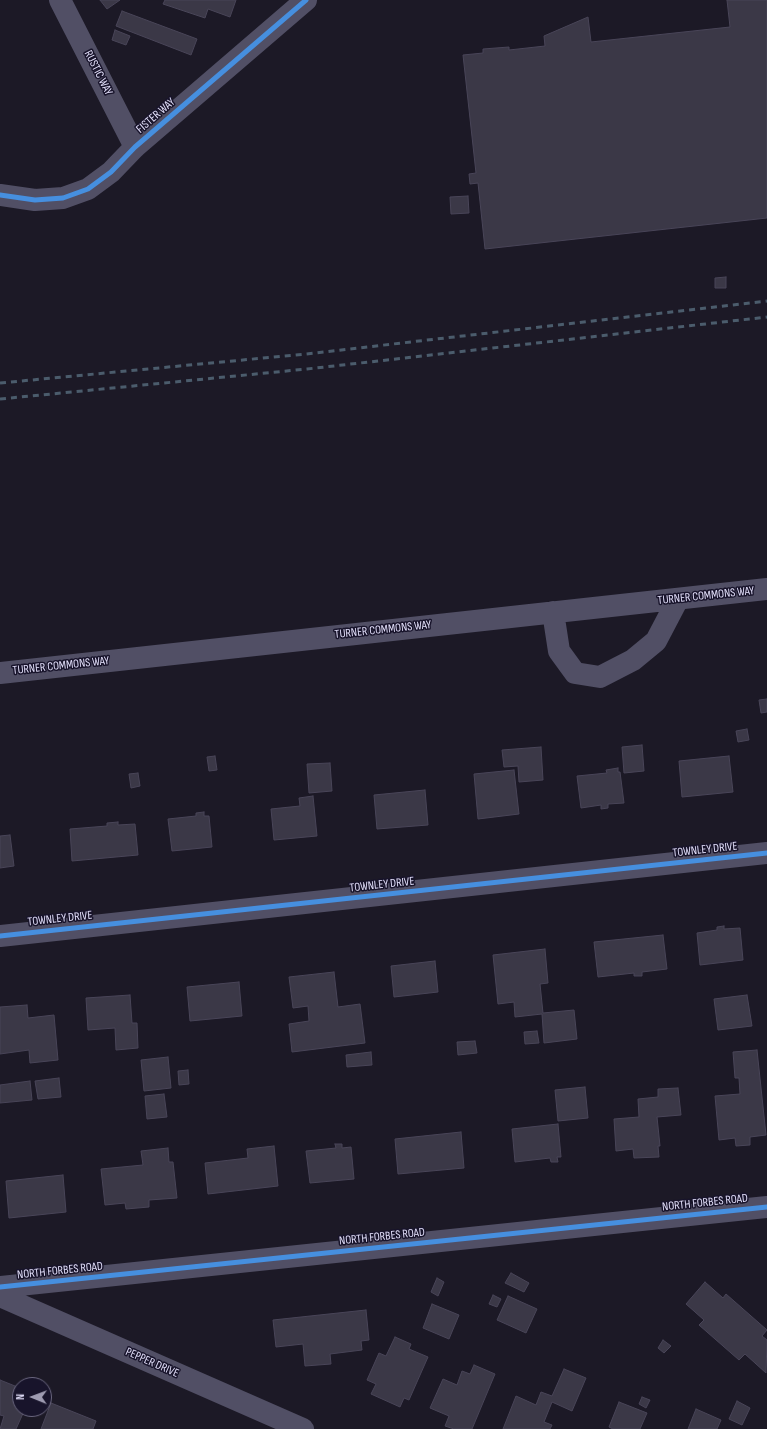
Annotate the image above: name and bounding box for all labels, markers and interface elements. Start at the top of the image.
street label: RUSTIC WAY [81,48,115,98]
street label: FISTER WAY [134,95,178,137]
street label: TURNER COMMONS WAY [657,584,755,608]
street label: TURNER COMMONS WAY [334,618,432,642]
street label: TURNER COMMONS WAY [12,654,110,678]
street label: TOWNLEY DRIVE [672,839,738,861]
street label: TOWNLEY DRIVE [349,874,415,896]
street label: TOWNLEY DRIVE [27,908,93,930]
street label: NORTH FORBES ROAD [661,1191,749,1215]
street label: NORTH FORBES ROAD [338,1225,426,1249]
street label: NORTH FORBES ROAD [16,1259,104,1283]
street label: PEPPER DRIVE [123,1345,181,1381]
north arrow [12,1377,52,1417]
text: N [14,1394,27,1400]

